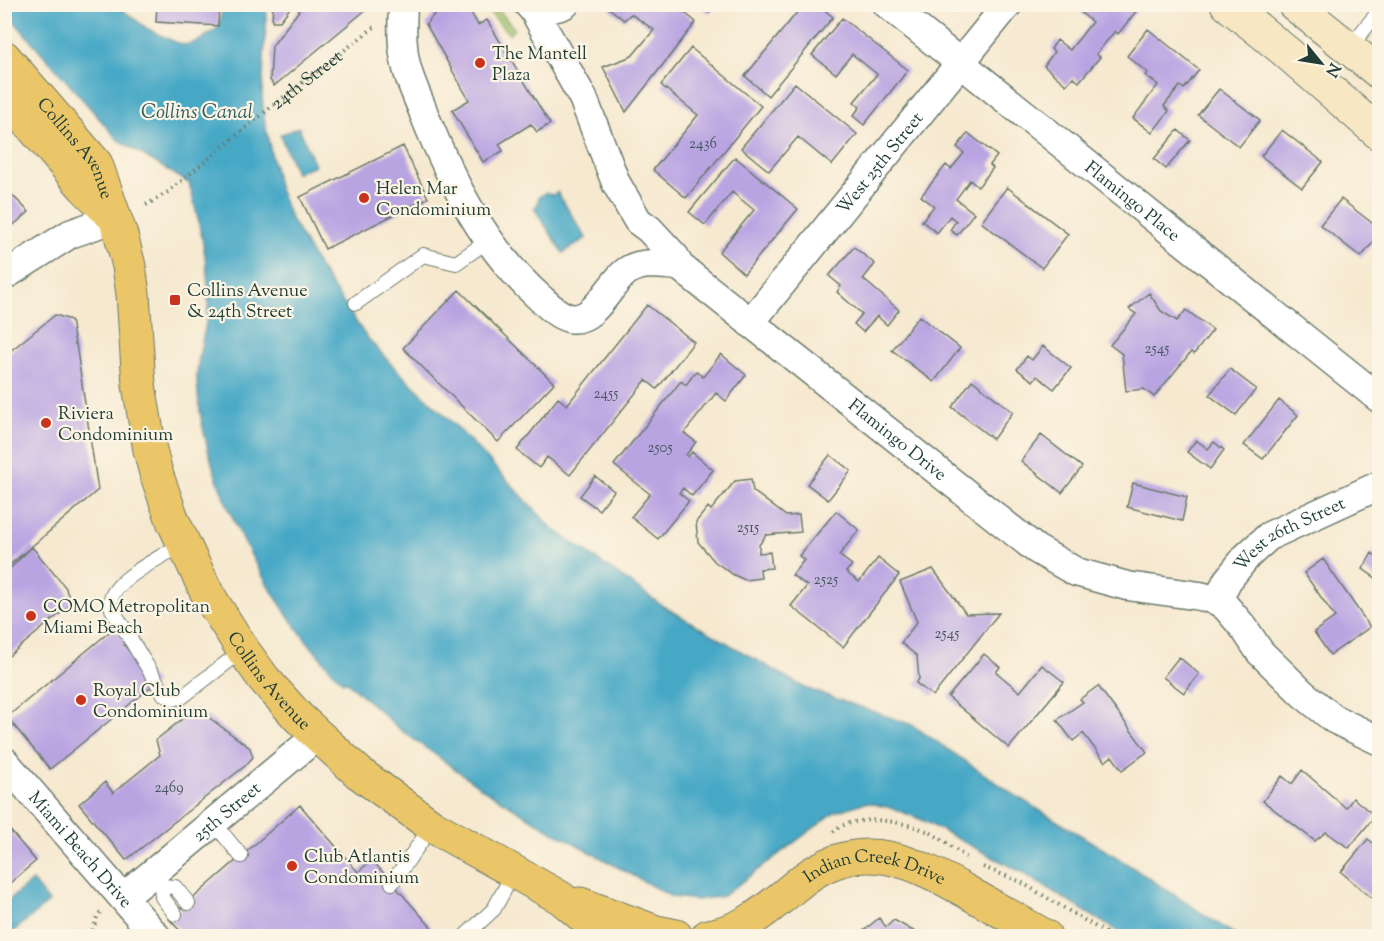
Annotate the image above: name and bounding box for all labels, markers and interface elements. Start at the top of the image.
north arrow [1291,33,1351,93]
place label: The Mantell Plaza [492,42,587,89]
street label: 24th Street [266,45,349,117]
marker: The Mantell Plaza [473,56,487,70]
text: N [1319,58,1345,81]
street label: Collins Avenue [30,93,118,203]
water label: Collins Canal [141,99,253,128]
street label: West 25th Street [832,107,931,221]
house number: 2436 [689,134,717,155]
street label: Flamingo Place [1078,156,1185,249]
place label: Helen Mar Condominium [376,177,491,224]
marker: Helen Mar Condominium [357,191,371,205]
place label: Collins Avenue & 24th Street [187,279,308,326]
marker: Collins Avenue & 24th Street [168,293,182,307]
house number: 2545 [1145,339,1169,360]
house number: 2455 [594,384,618,405]
street label: Flamingo Drive [842,394,951,488]
place label: Riviera Condominium [58,402,173,449]
marker: Riviera Condominium [39,416,53,430]
house number: 2505 [647,438,673,459]
street label: West 26th Street [1228,492,1350,578]
house number: 2515 [737,518,759,539]
house number: 2525 [814,570,838,591]
place label: COMO Metropolitan Miami Beach [43,595,210,642]
marker: COMO Metropolitan Miami Beach [24,609,38,623]
house number: 2545 [935,624,959,645]
street label: Collins Avenue [220,627,316,738]
place label: Royal Club Condominium [93,679,208,726]
marker: Royal Club Condominium [74,693,88,707]
street label: 25th Street [188,777,268,849]
house number: 2469 [154,778,184,799]
street label: Miami Beach Drive [21,786,137,915]
place label: Club Atlantis Condominium [304,845,419,892]
text: Indian Creek Drive [799,845,950,893]
marker: Club Atlantis Condominium [285,859,299,873]
street label: Indian Creek Drive [800,873,950,895]

